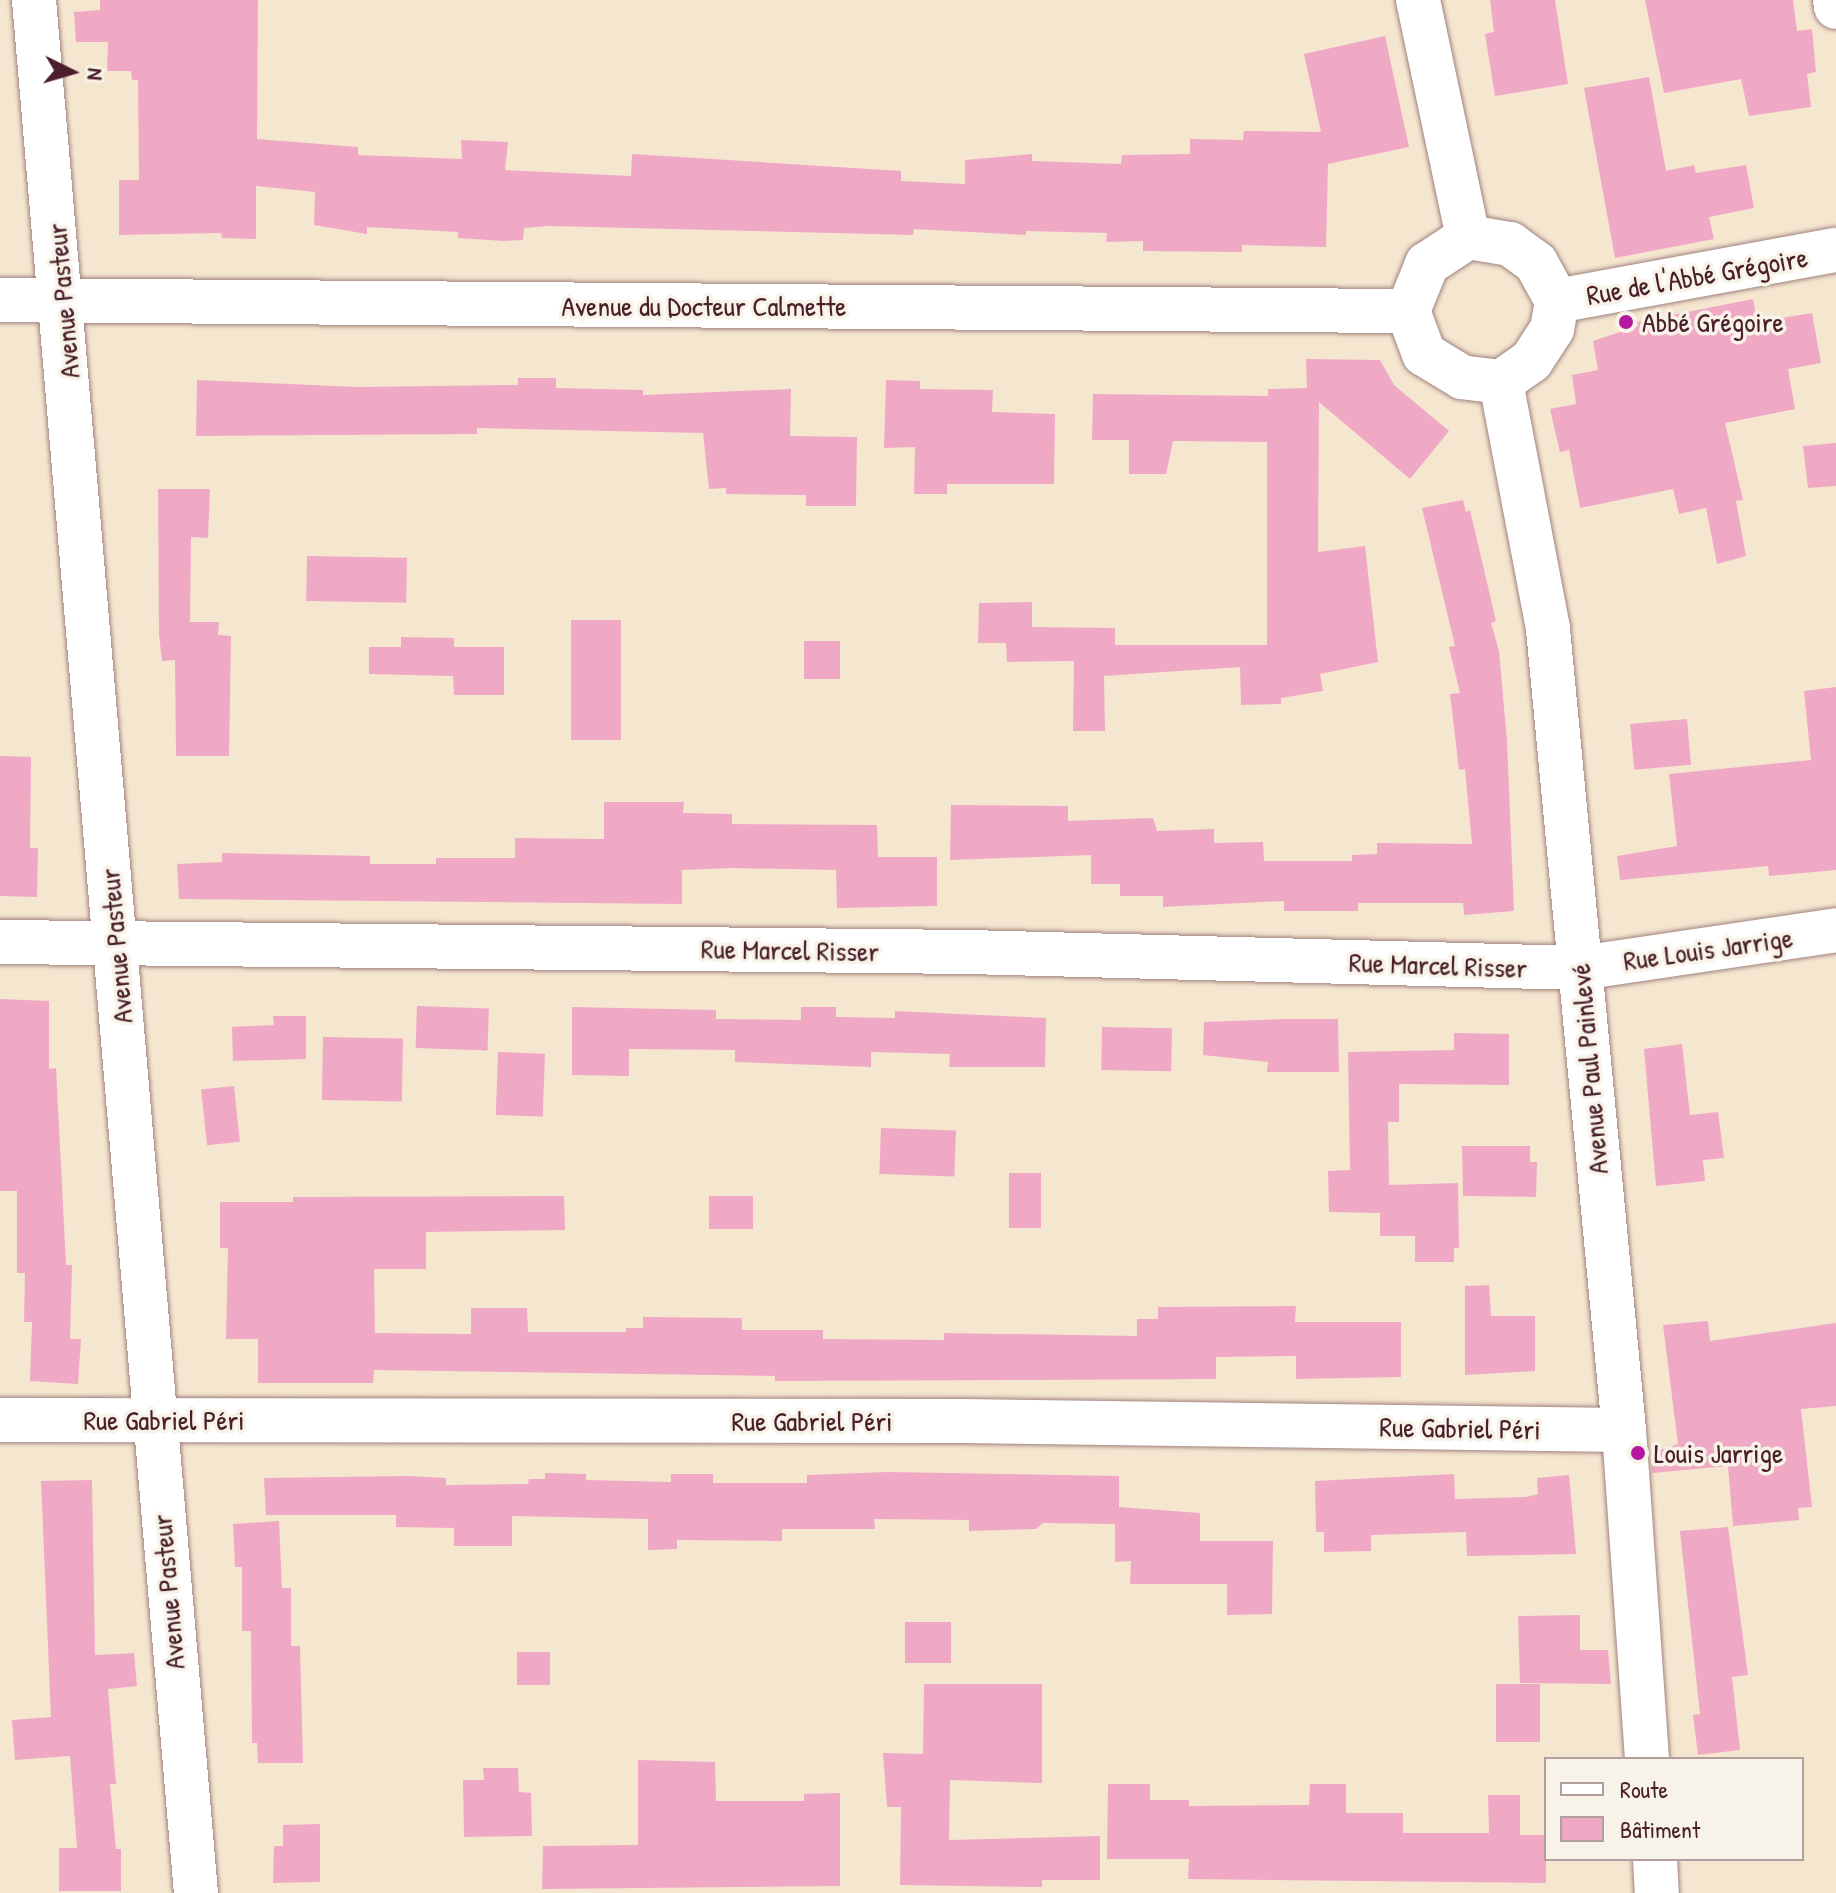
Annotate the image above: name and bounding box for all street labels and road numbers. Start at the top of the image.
street label: Avenue Pasteur [39,222,87,380]
street label: Rue de l'Abbé Grégoire [1584,240,1810,312]
street label: Avenue du Docteur Calmette [561,289,847,323]
street label: Avenue Pasteur [92,867,140,1025]
street label: Rue Louis Jarrige [1621,920,1795,978]
street label: Rue Marcel Risser [701,932,879,968]
street label: Rue Marcel Risser [1348,945,1528,985]
street label: Avenue Paul Painlevé [1563,962,1615,1176]
street label: Rue Gabriel Péri [83,1403,245,1437]
street label: Rue Gabriel Péri [731,1404,893,1438]
street label: Rue Gabriel Péri [1379,1410,1541,1446]
street label: Avenue Pasteur [144,1513,192,1671]

